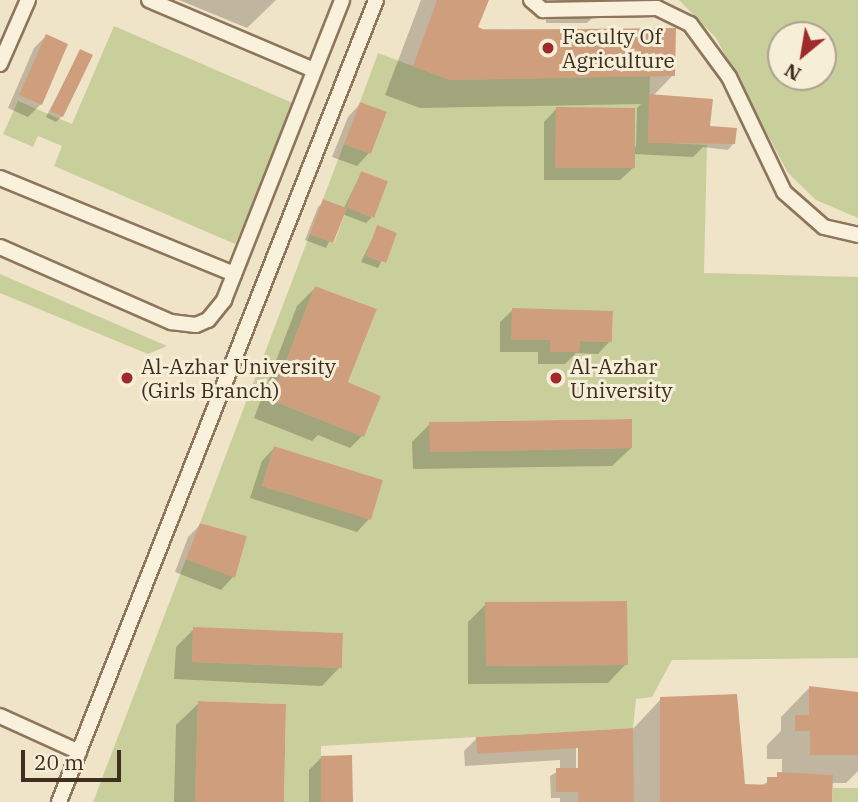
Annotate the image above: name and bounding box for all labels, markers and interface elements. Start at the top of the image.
north arrow [767,21,837,91]
place label: Faculty Of Agriculture [562,23,675,73]
marker: Faculty Of Agriculture [540,40,556,56]
text: N [780,58,805,87]
place label: Al-Azhar University (Girls Branch) [141,353,336,403]
place label: Al-Azhar University [570,353,673,403]
marker: Al-Azhar University (Girls Branch) [119,370,135,386]
marker: Al-Azhar University [548,370,564,386]
scale bar [24,736,124,780]
text: 20 m [34,748,84,776]

